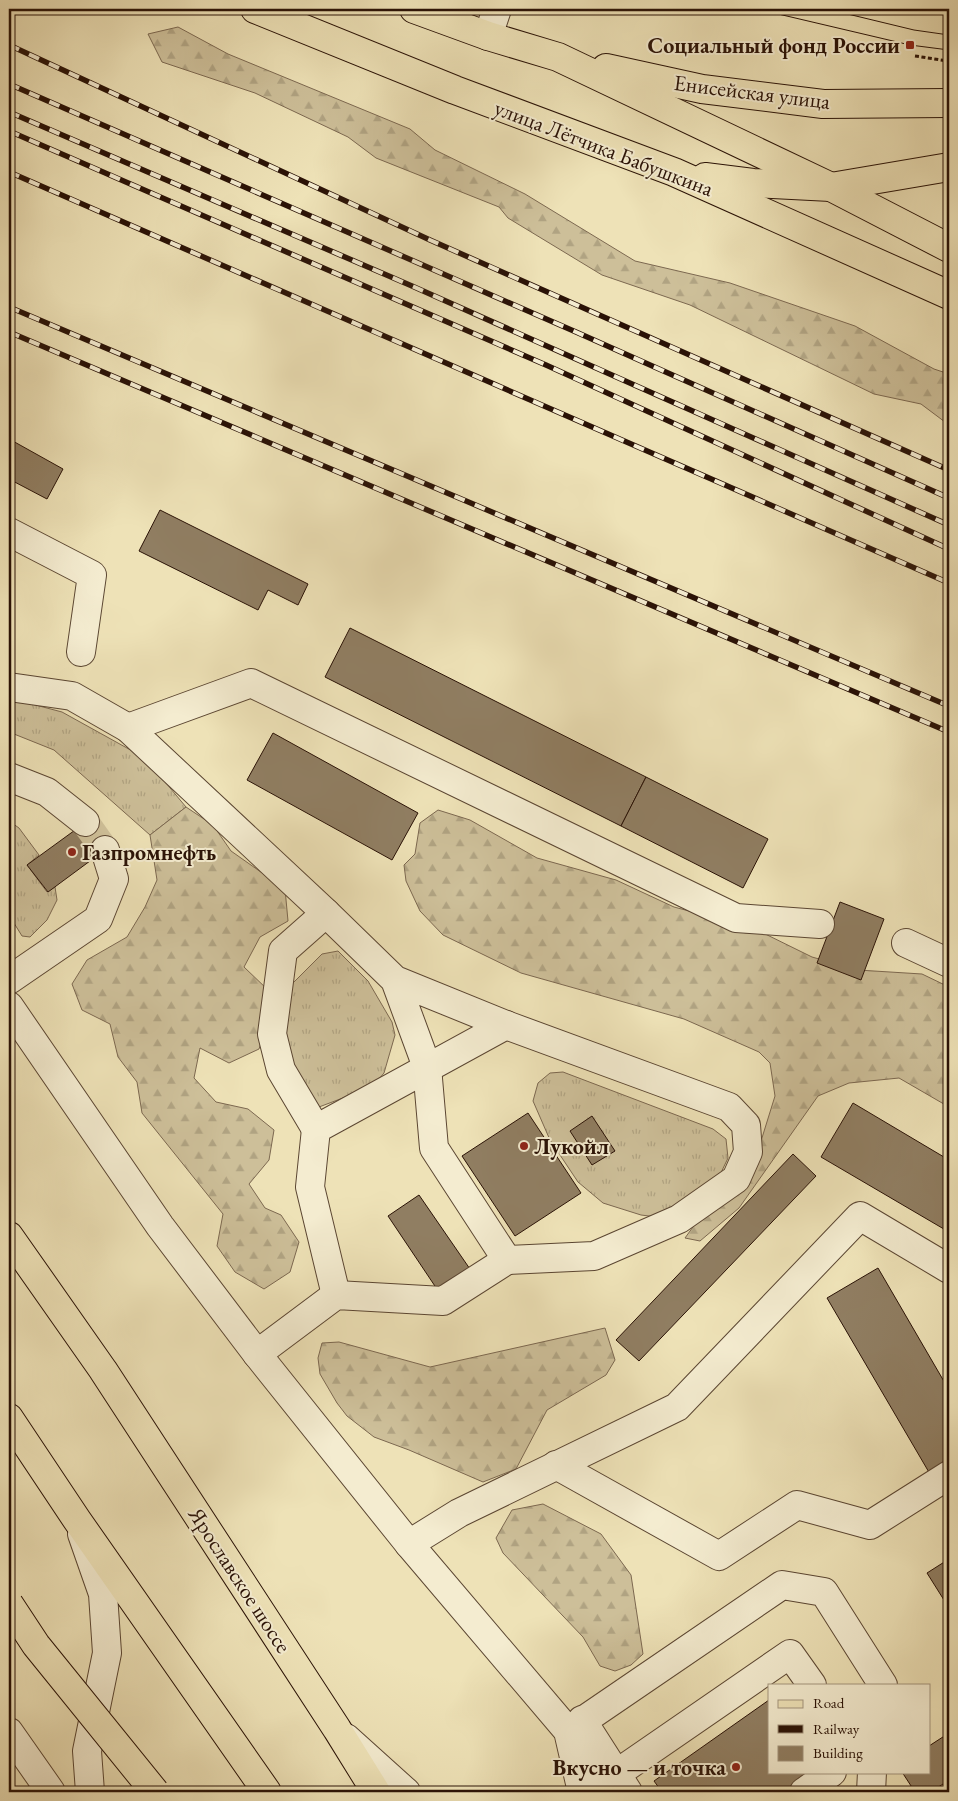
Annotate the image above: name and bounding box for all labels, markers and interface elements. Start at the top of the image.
place label: Социальный фонд России [648,31,900,60]
marker: Социальный фонд России [904,39,916,51]
street label: Енисейская улица [672,68,832,116]
street label: улица Лётчика Бабушкина [490,93,718,203]
place label: Газпромнефть [82,838,216,867]
marker: Газпромнефть [66,846,78,858]
place label: Лукойл [534,1132,609,1161]
marker: Лукойл [518,1140,530,1152]
street label: Ярославское шоссе [181,1501,298,1659]
legend [768,1684,930,1774]
text: Road [813,1693,845,1712]
text: Railway [813,1719,860,1738]
text: Building [813,1743,863,1762]
place label: Вкусно — и точка [553,1753,726,1782]
marker: Вкусно — и точка [730,1761,742,1773]

